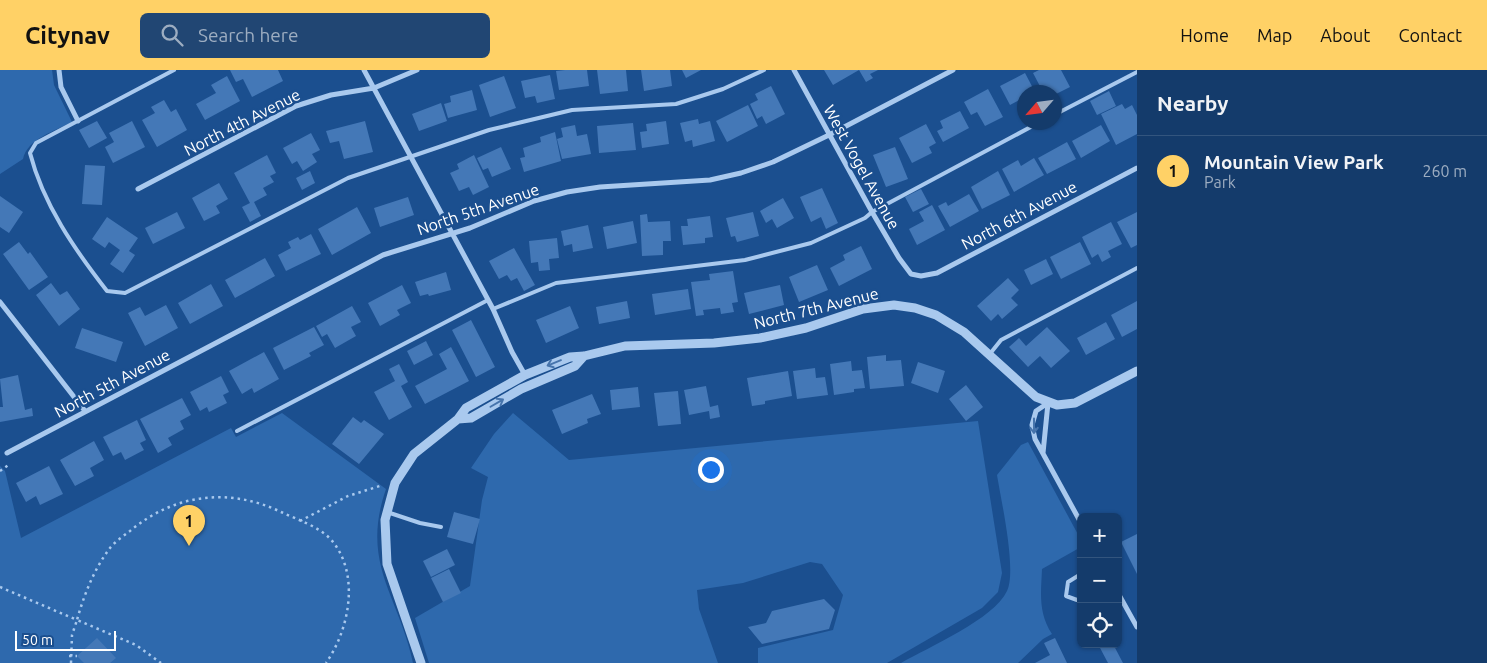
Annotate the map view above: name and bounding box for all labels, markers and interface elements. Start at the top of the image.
search box [140,13,490,58]
icon: search [158,21,186,49]
text: Citynav [25,22,110,49]
text: Search here [198,24,298,46]
text: Home [1180,25,1229,45]
text: Map [1257,25,1292,45]
text: About [1320,25,1370,45]
text: Contact [1398,25,1462,45]
street label: North 4th Avenue [181,85,303,159]
north arrow [1017,85,1062,130]
text: Nearby [1157,91,1228,115]
street label: West Vogel Avenue [820,102,904,232]
text: Mountain View Park [1204,151,1384,173]
text: 1 [1168,162,1178,180]
text: 260 m [1422,162,1467,180]
text: Park [1204,173,1236,191]
street label: North 6th Avenue [958,177,1080,253]
street label: North 5th Avenue [415,180,541,238]
street label: North 7th Avenue [752,284,880,332]
street label: North 5th Avenue [51,345,173,421]
one-way arrow [547,359,562,369]
one-way arrow [489,398,503,408]
one-way arrow [1029,417,1039,433]
your location [698,457,724,483]
pin: 1 [173,505,205,546]
map controls [1077,513,1122,648]
button: + [1077,513,1122,558]
button: − [1077,558,1122,603]
button: locate [1077,603,1122,648]
scale bar [15,628,116,651]
text: 50 m [22,632,53,648]

